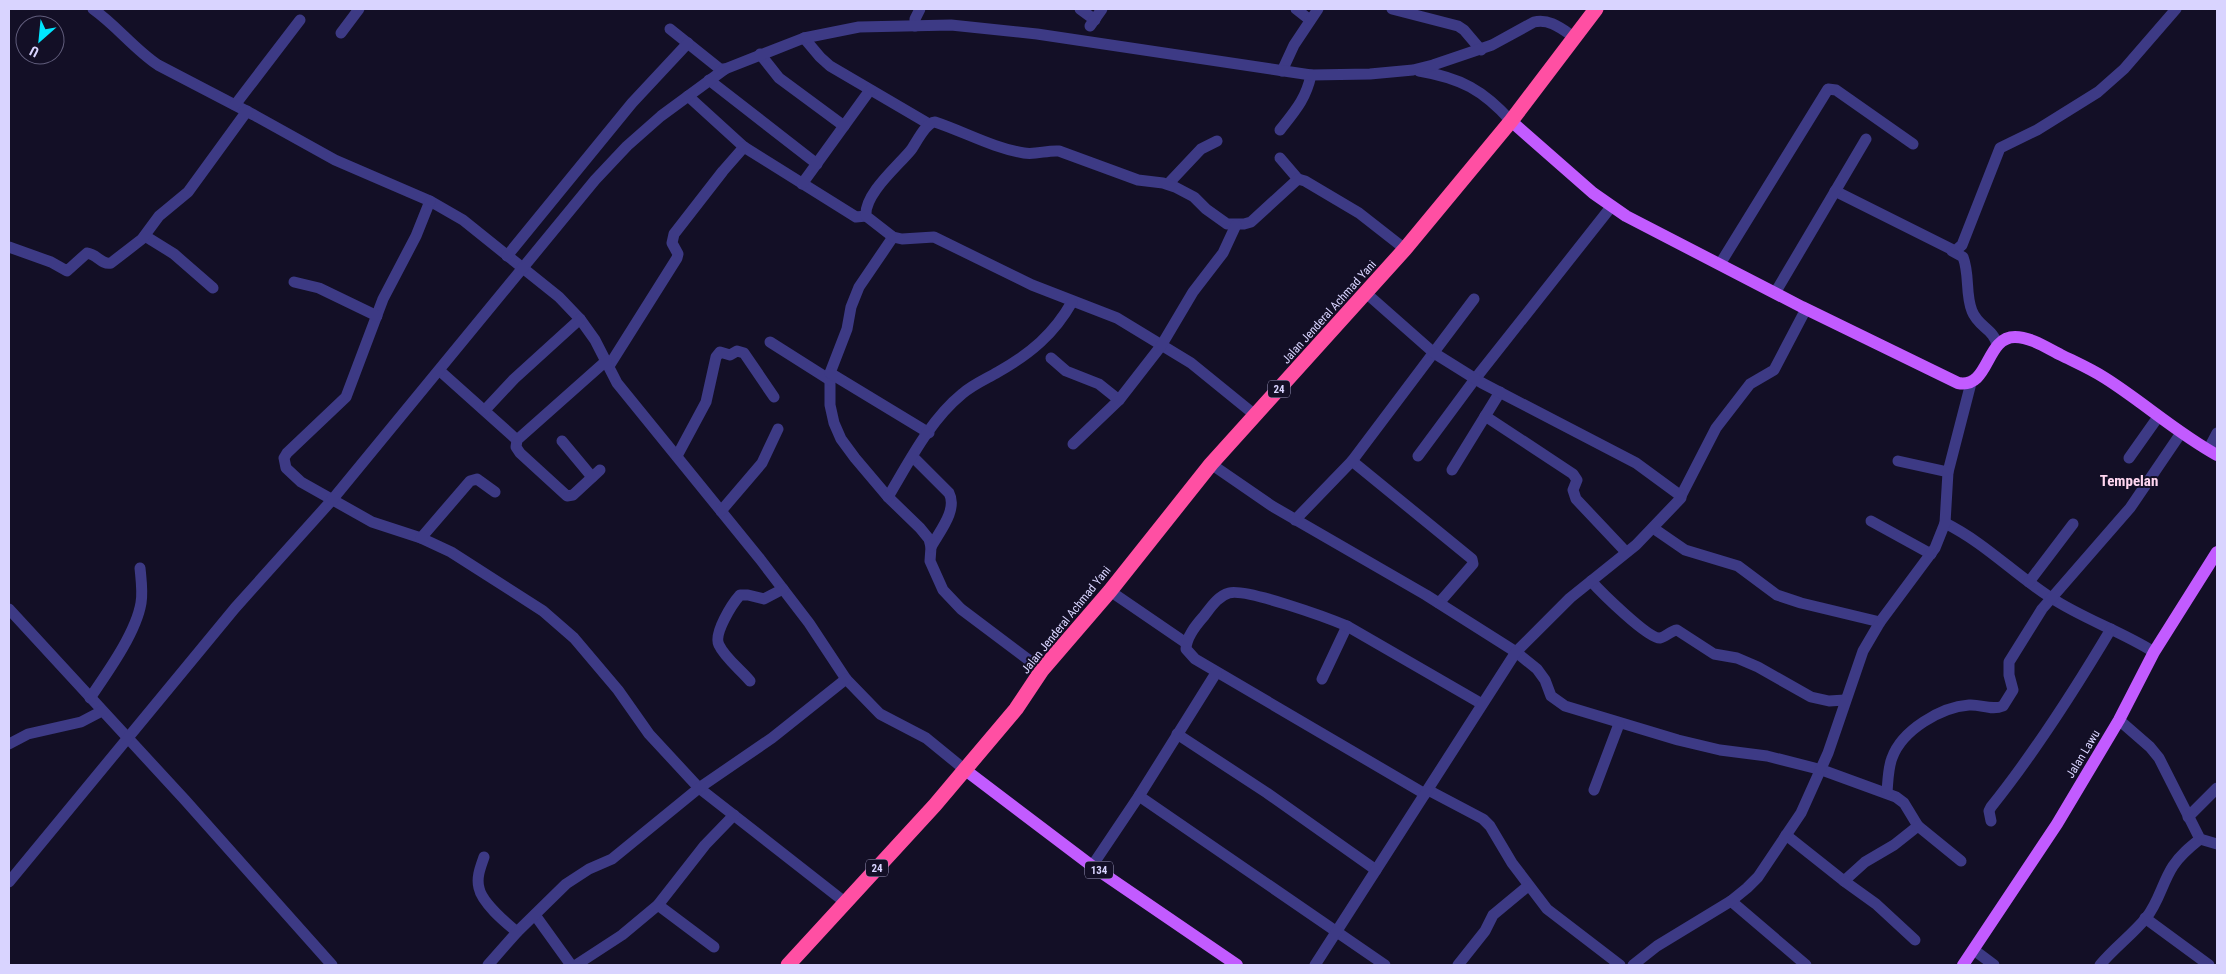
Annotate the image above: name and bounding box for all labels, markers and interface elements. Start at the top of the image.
north arrow [15,15,65,65]
text: U [27,43,41,61]
street label: Jalan Jenderal Achmad Yani [1279,258,1379,366]
road number: 24 [1268,380,1290,398]
district label: Tempelan [2100,472,2158,490]
street label: Jalan Jenderal Achmad Yani [1018,564,1114,676]
street label: Jalan Lawu [2063,727,2103,781]
road number: 24 [866,860,888,876]
road number: 134 [1085,862,1113,878]

